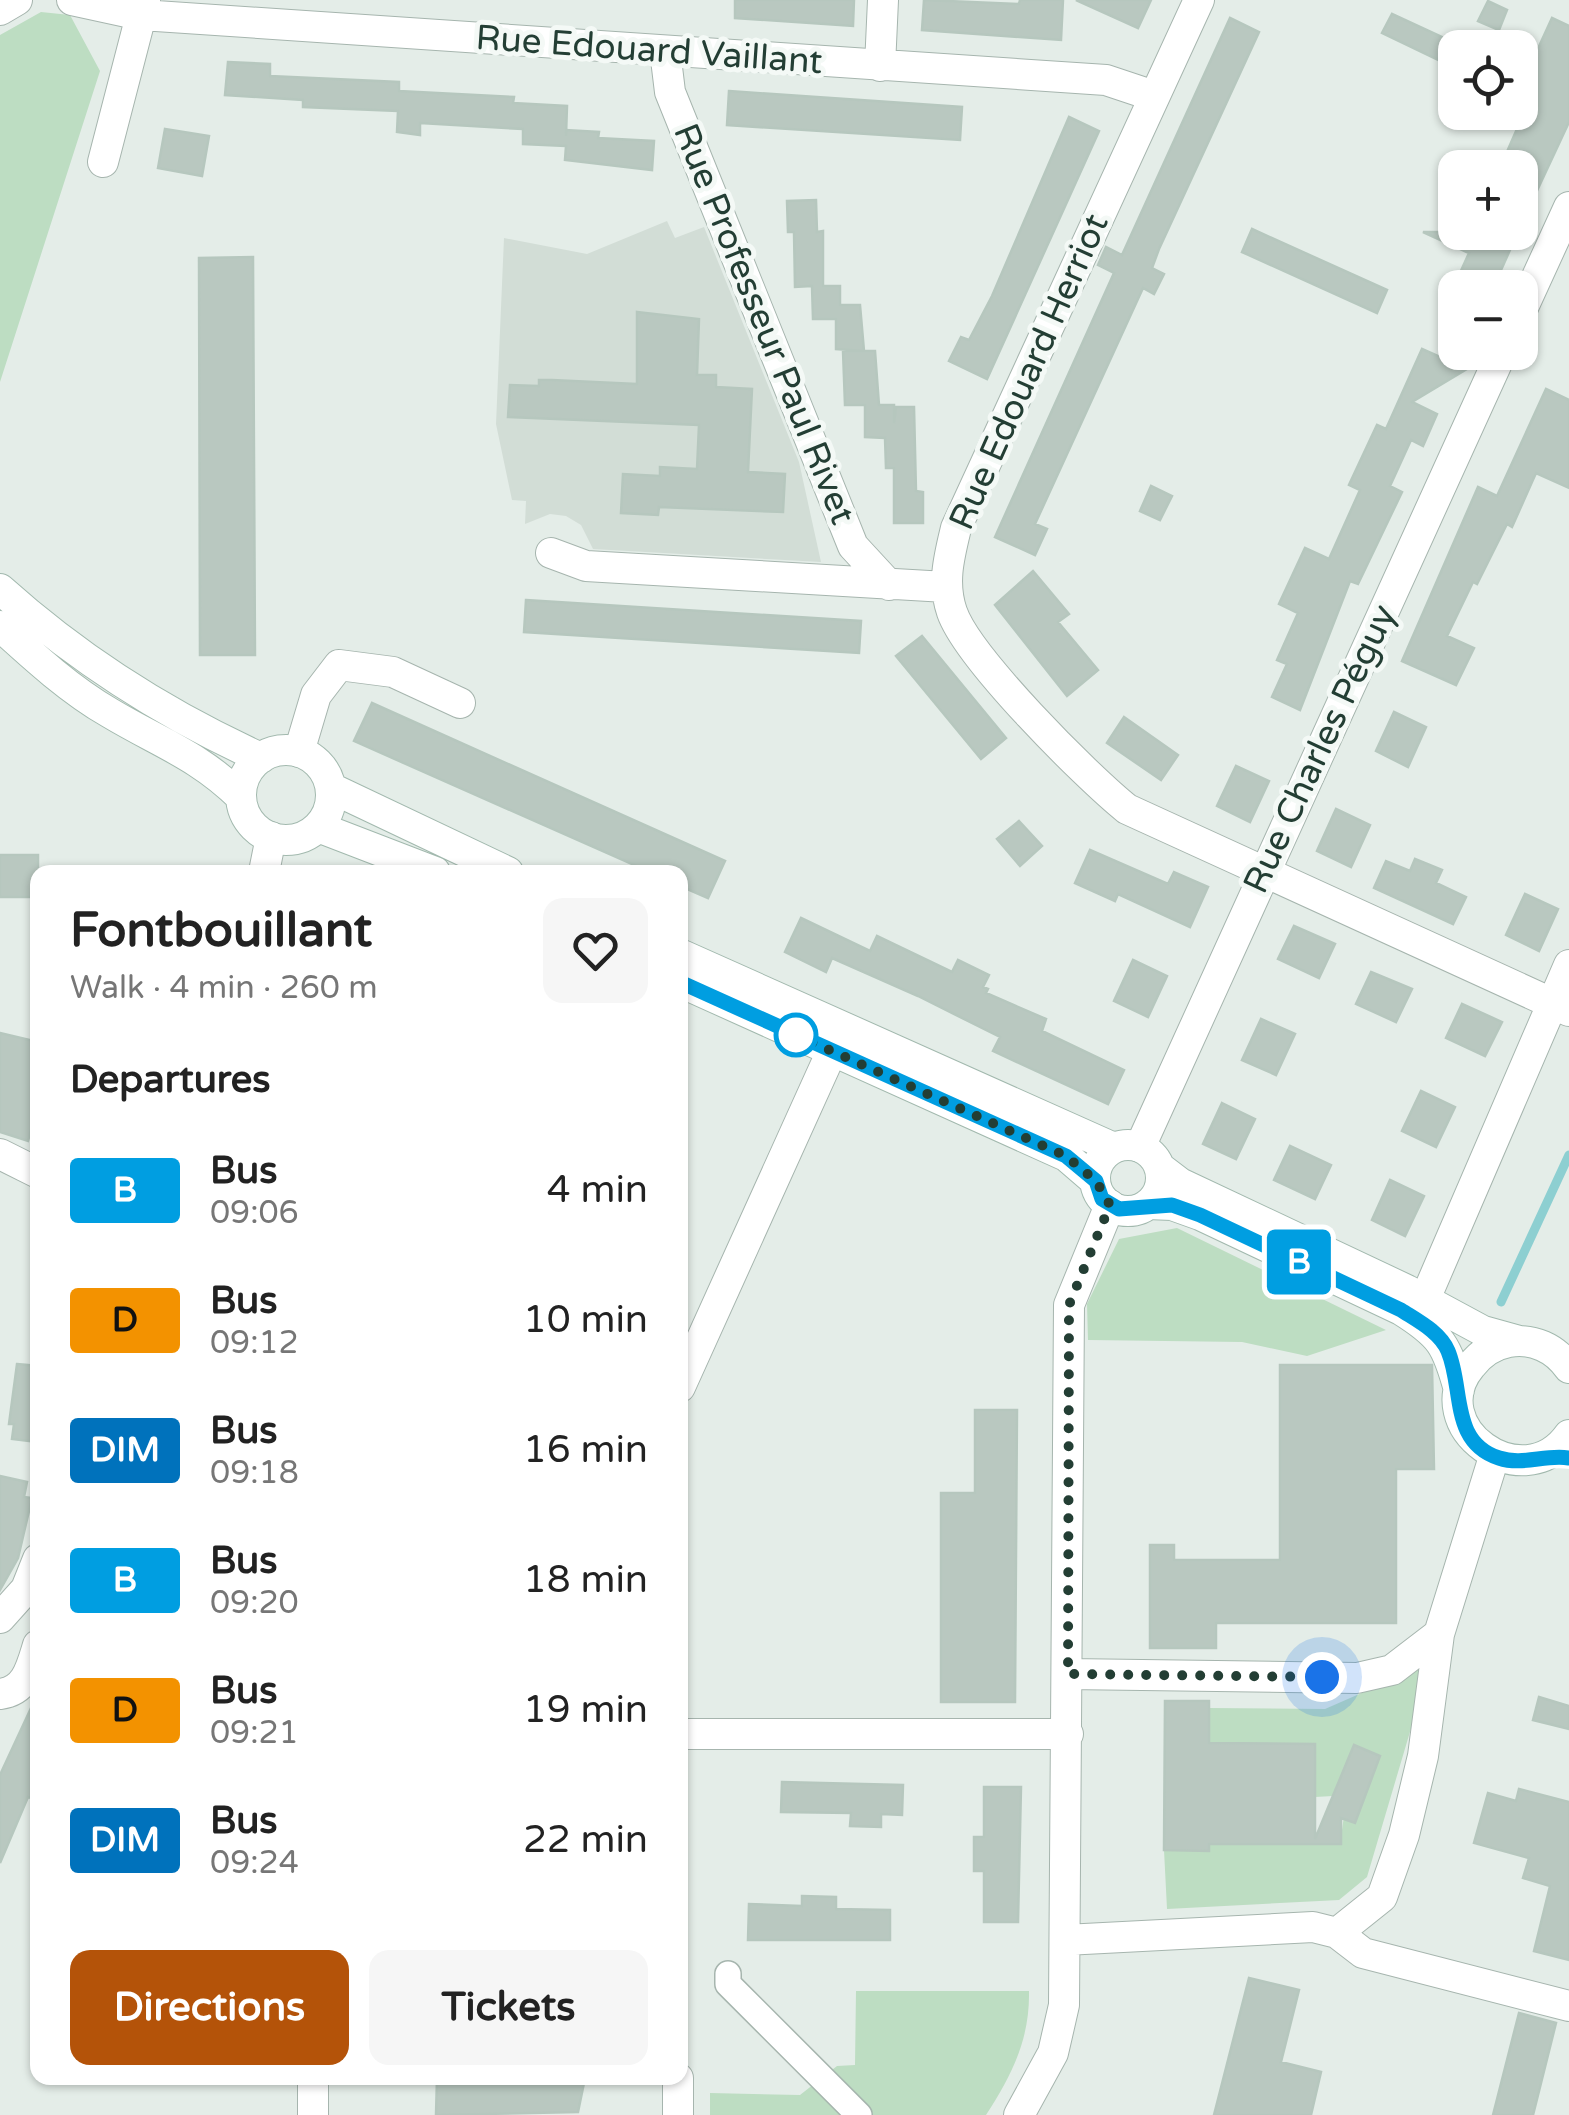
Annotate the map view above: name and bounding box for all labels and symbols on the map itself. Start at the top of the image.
street label: Rue Edouard Vaillant [474,17,824,83]
street label: Rue Professeur Paul Rivet [664,118,864,530]
street label: Rue Edouard Herriot [940,208,1118,536]
street label: Rue Charles Péguy [1235,598,1405,900]
unlabelled marker [775,1014,817,1056]
line badge: B [1266,1230,1332,1294]
your location [1297,1652,1347,1702]

